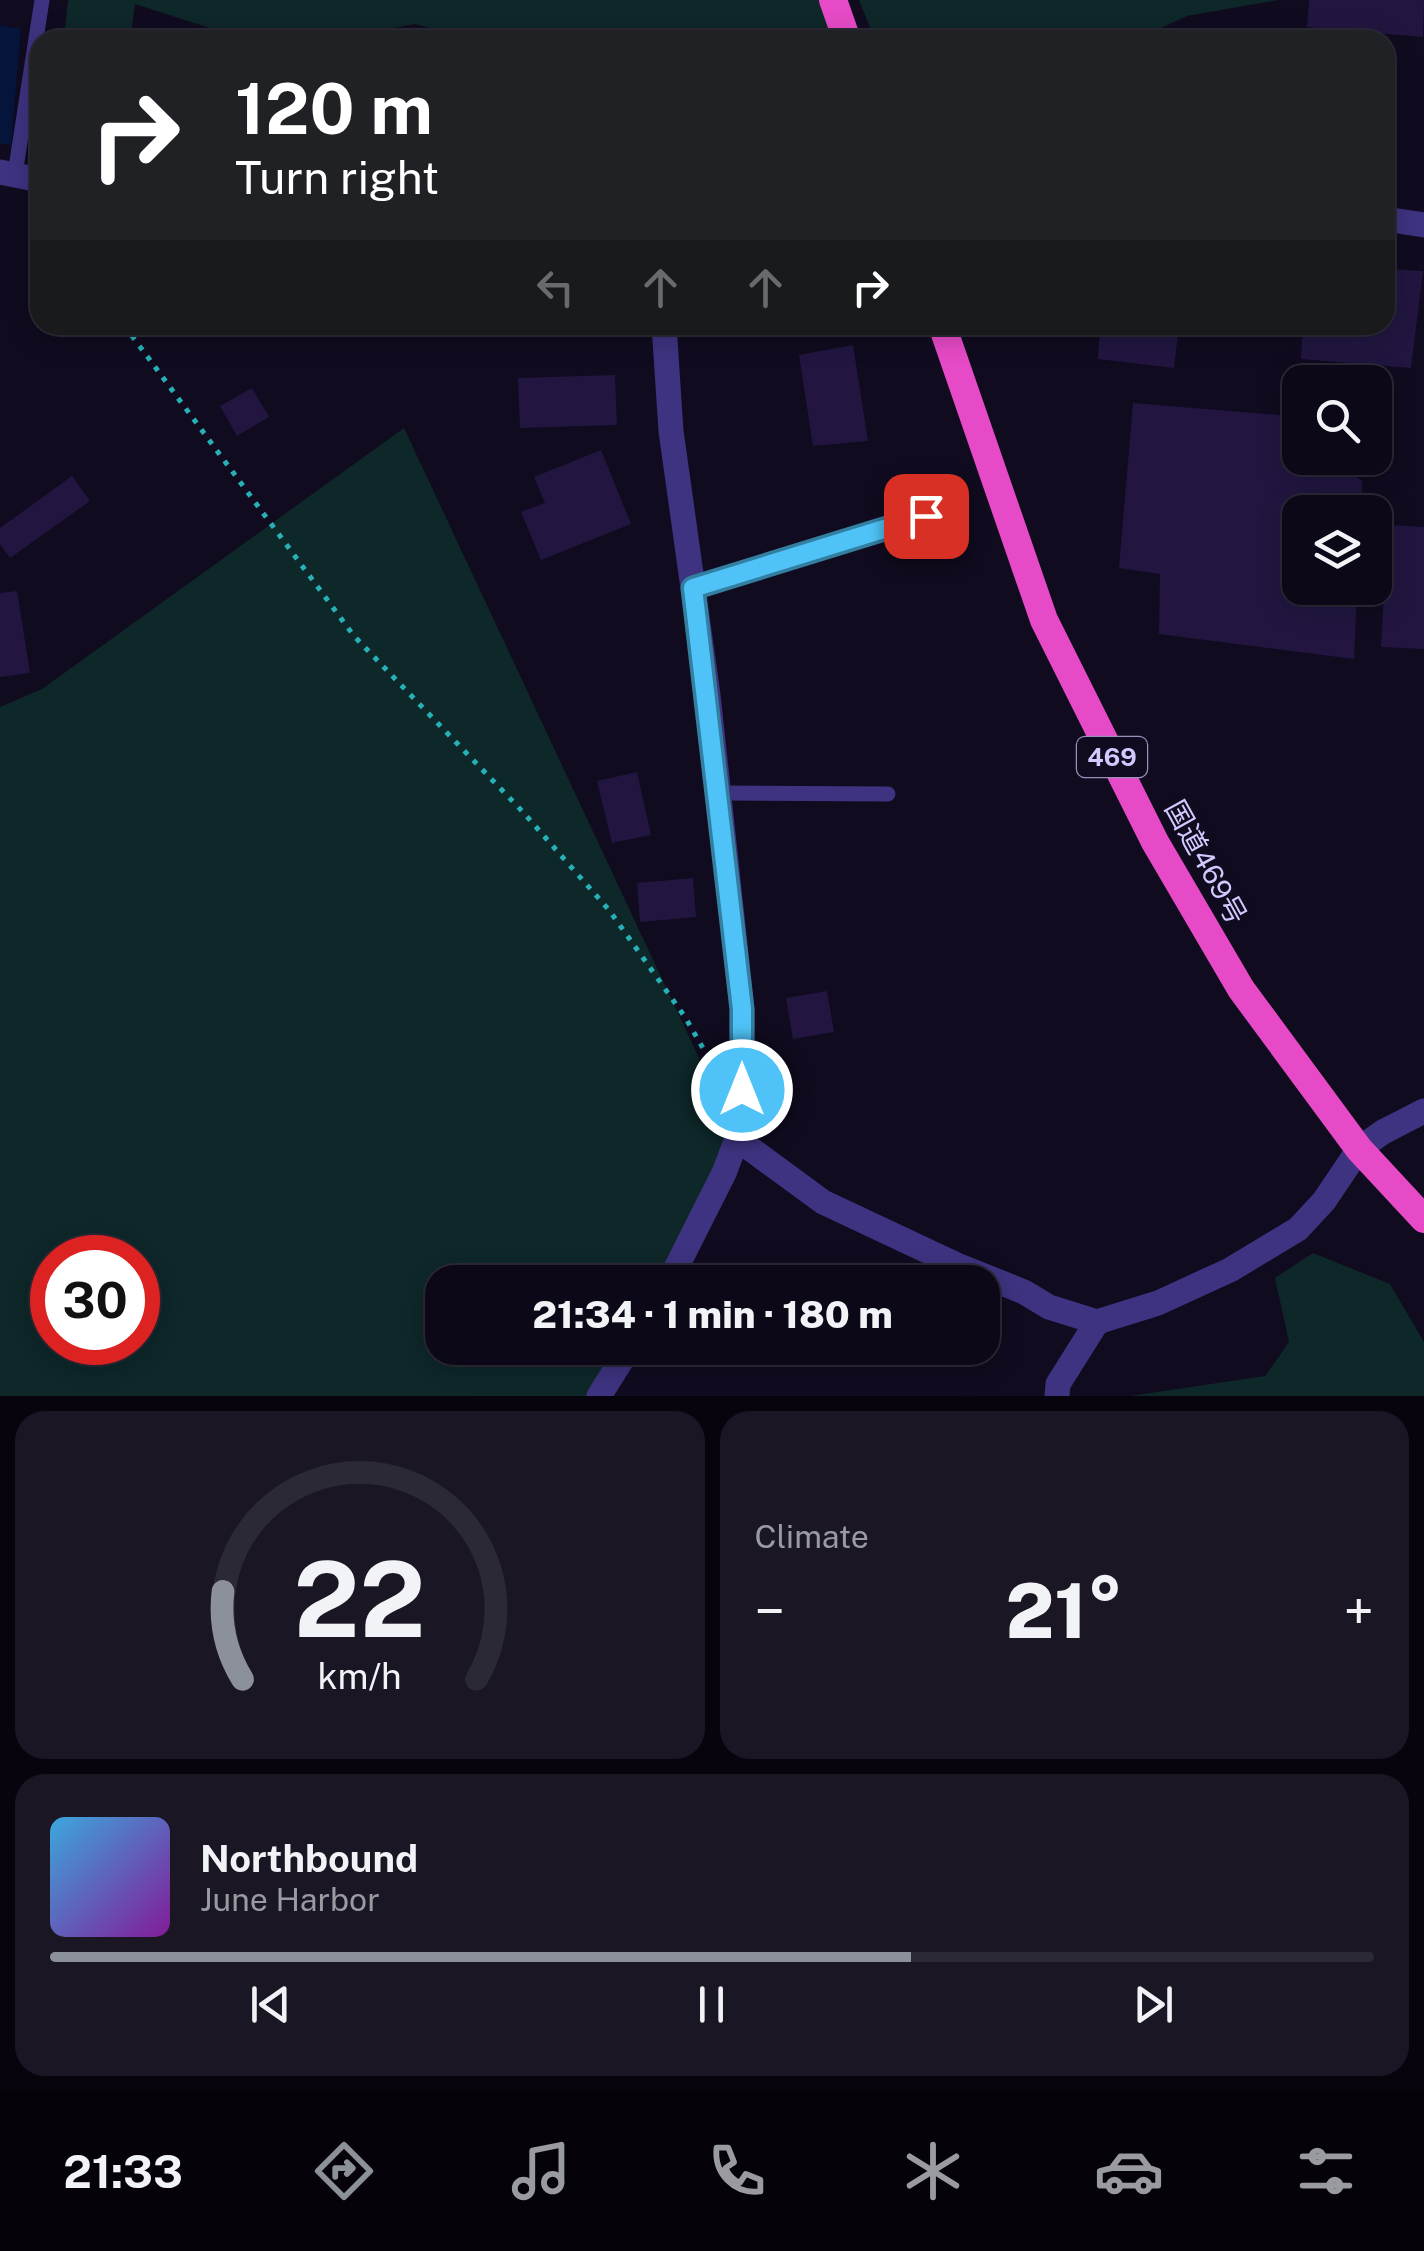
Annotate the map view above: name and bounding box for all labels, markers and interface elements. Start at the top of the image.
text: 120 m [235,67,433,150]
icon: right [70,70,200,200]
text: Turn right [235,151,439,204]
icon: left [528,260,583,315]
icon: ahead [633,260,688,315]
icon: ahead [738,260,793,315]
icon: right [843,260,898,315]
map controls [1282,365,1392,605]
button: search [1282,365,1392,475]
pin [884,474,969,559]
icon: arrive [899,489,954,544]
button: layers [1282,495,1392,605]
road number: 469 [1077,737,1147,777]
street label: 国道469号 [1159,794,1254,929]
position arrow [690,1038,794,1142]
speed limit sign: 30 [30,1235,160,1365]
text: 21:34 · 1 min · 180 m [532,1292,893,1337]
text: Climate [755,1518,869,1555]
text: 22 [294,1538,426,1660]
text: 21° [1005,1567,1123,1655]
text: − [755,1579,785,1643]
text: + [1344,1579,1374,1643]
text: km/h [318,1655,402,1697]
text: Northbound [200,1836,418,1881]
text: June Harbor [200,1881,380,1918]
icon: previous [243,1977,298,2032]
icon: pause [684,1977,739,2032]
icon: next [1126,1977,1181,2032]
icon: directions [309,2136,379,2206]
icon: music [506,2136,576,2206]
icon: phone [702,2136,772,2206]
icon: climate [898,2136,968,2206]
icon: car [1094,2136,1164,2206]
icon: filters [1291,2136,1361,2206]
text: 21:33 [63,2145,183,2198]

